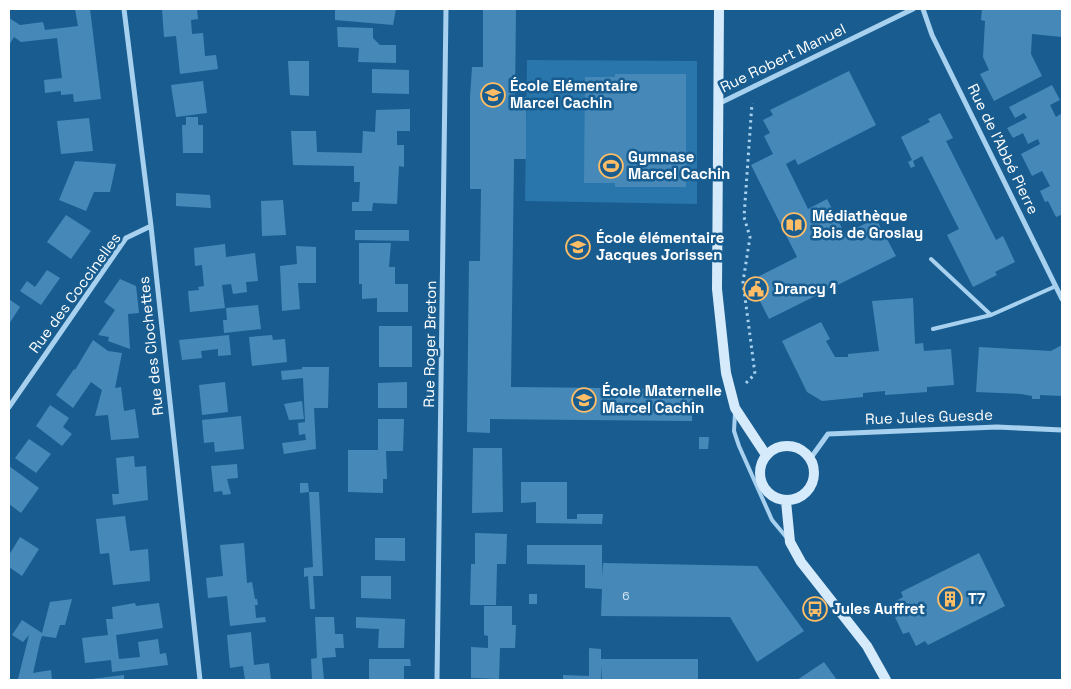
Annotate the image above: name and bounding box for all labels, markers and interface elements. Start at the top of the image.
street label: Rue Robert Manuel [717,19,849,96]
place label: École Elémentaire Marcel Cachin [510,76,638,112]
street label: Rue de l'Abbé Pierre [964,80,1043,217]
school or university icon: École Elémentaire Marcel Cachin [480,82,506,108]
place label: Gymnase Marcel Cachin [628,147,730,183]
sports icon: Gymnase Marcel Cachin [598,153,624,179]
place label: Médiathèque Bois de Groslay [812,206,923,242]
library icon: Médiathèque Bois de Groslay [781,212,807,238]
place label: École élémentaire Jacques Jorissen [596,228,725,264]
street label: Rue des Coccinelles [24,229,125,357]
school or university icon: École élémentaire Jacques Jorissen [565,234,591,260]
street label: Rue des Clochettes [134,275,167,417]
public building icon: Drancy 1 [743,276,769,302]
place label: Drancy 1 [774,279,836,298]
street label: Rue Roger Breton [419,280,440,408]
place label: École Maternelle Marcel Cachin [602,381,722,417]
school or university icon: École Maternelle Marcel Cachin [571,387,597,413]
street label: Rue Jules Guesde [865,405,993,428]
building icon: T7 [937,586,963,612]
house number: 6 [622,588,630,604]
place label: T7 [968,589,985,608]
bus stop icon: Jules Auffret [802,596,828,622]
place label: Jules Auffret [832,599,925,618]

